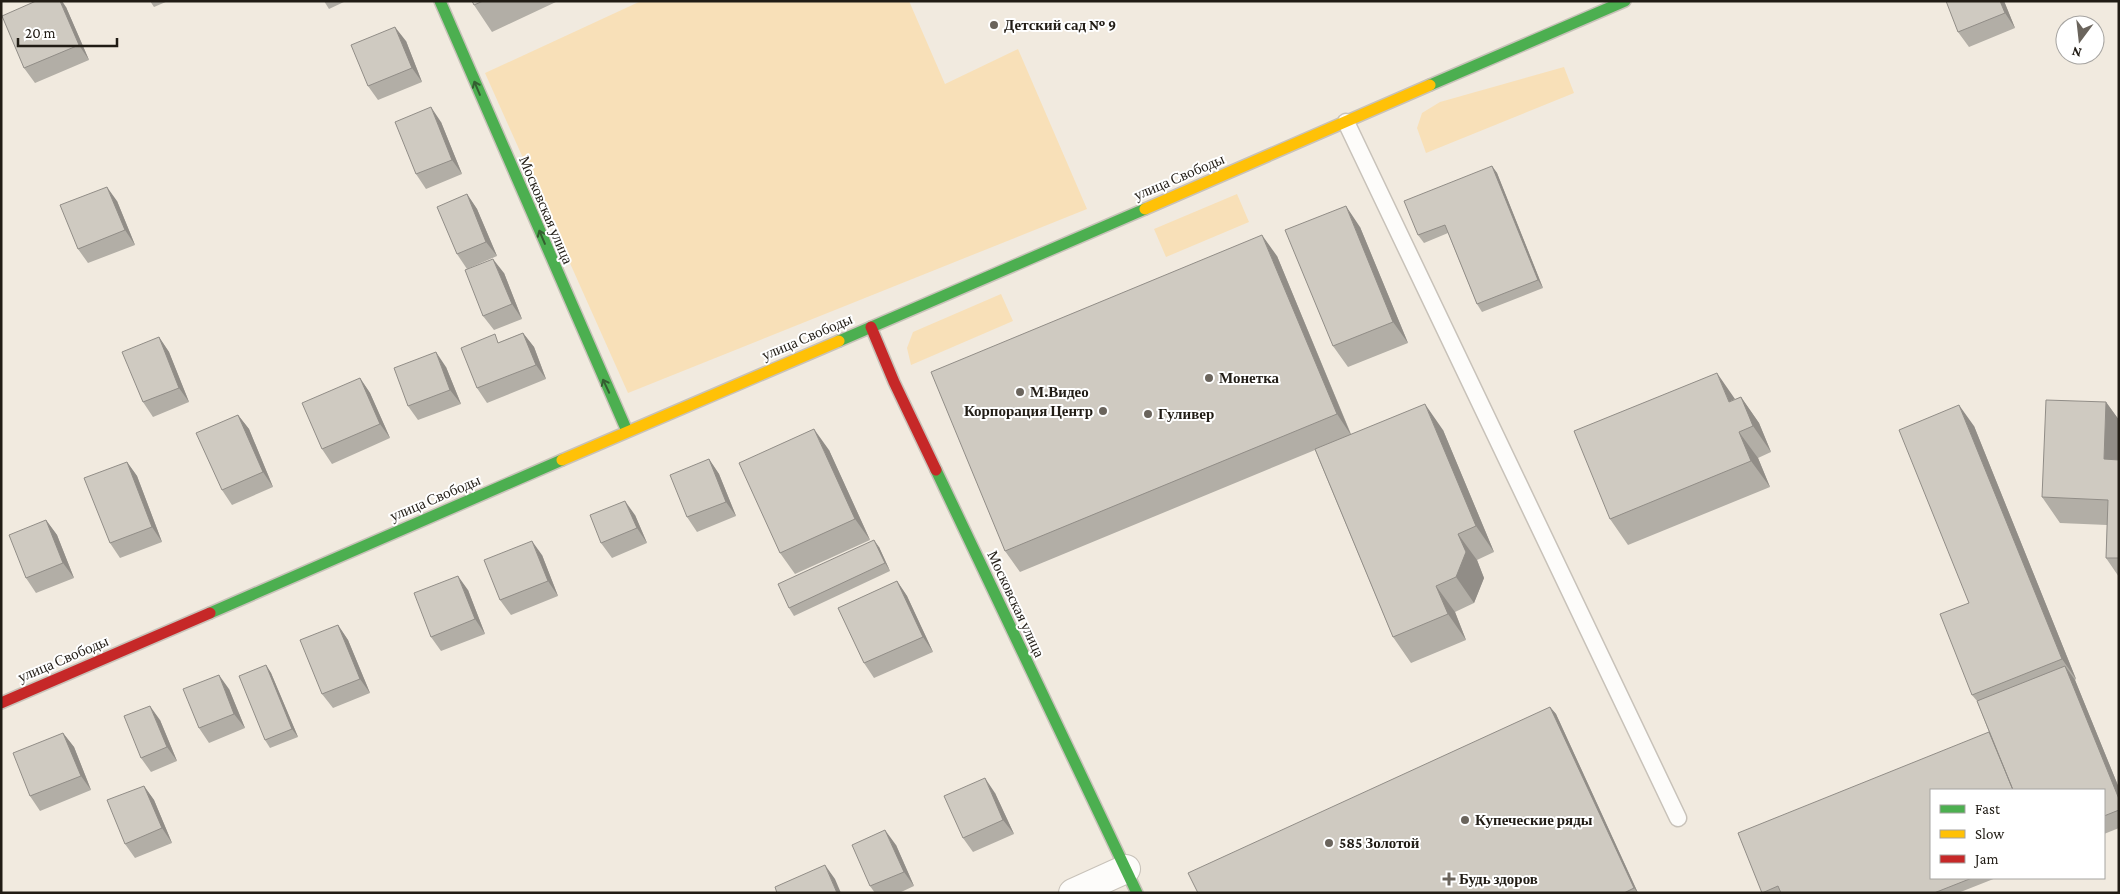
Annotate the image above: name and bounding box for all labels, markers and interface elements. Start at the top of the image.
scale bar [18,15,116,47]
north arrow [2055,15,2105,65]
place label: Детский сад № 9 [1004,17,1116,33]
marker: Детский сад № 9 [988,19,1000,31]
text: 20 m [25,25,56,41]
text: N [2070,43,2083,62]
one-way arrow [472,81,482,96]
street label: улица Свободы [1131,151,1227,203]
street label: Московская улица [516,154,576,267]
one-way arrow [536,230,546,245]
street label: улица Свободы [759,311,855,363]
place label: Монетка [1219,370,1280,386]
marker: Монетка [1203,372,1215,384]
one-way arrow [601,379,611,394]
place label: М.Видео [1030,384,1089,400]
marker: М.Видео [1014,386,1026,398]
place label: Корпорация Центр [964,403,1093,419]
marker: Корпорация Центр [1097,405,1109,417]
place label: Гуливер [1158,406,1214,422]
marker: Гуливер [1142,408,1154,420]
street label: улица Свободы [387,472,483,524]
street label: Московская улица [984,548,1048,660]
street label: улица Свободы [15,633,111,685]
legend [1930,789,2105,879]
text: Fast [1975,801,2001,817]
place label: Купеческие ряды [1475,812,1593,828]
marker: Купеческие ряды [1459,814,1471,826]
text: Slow [1975,826,2005,842]
place label: 585 Золотой [1339,835,1420,851]
marker: 585 Золотой [1323,837,1335,849]
text: Jam [1973,851,1998,868]
place label: Будь здоров [1459,871,1538,887]
marker: Будь здоров [1443,873,1455,885]

